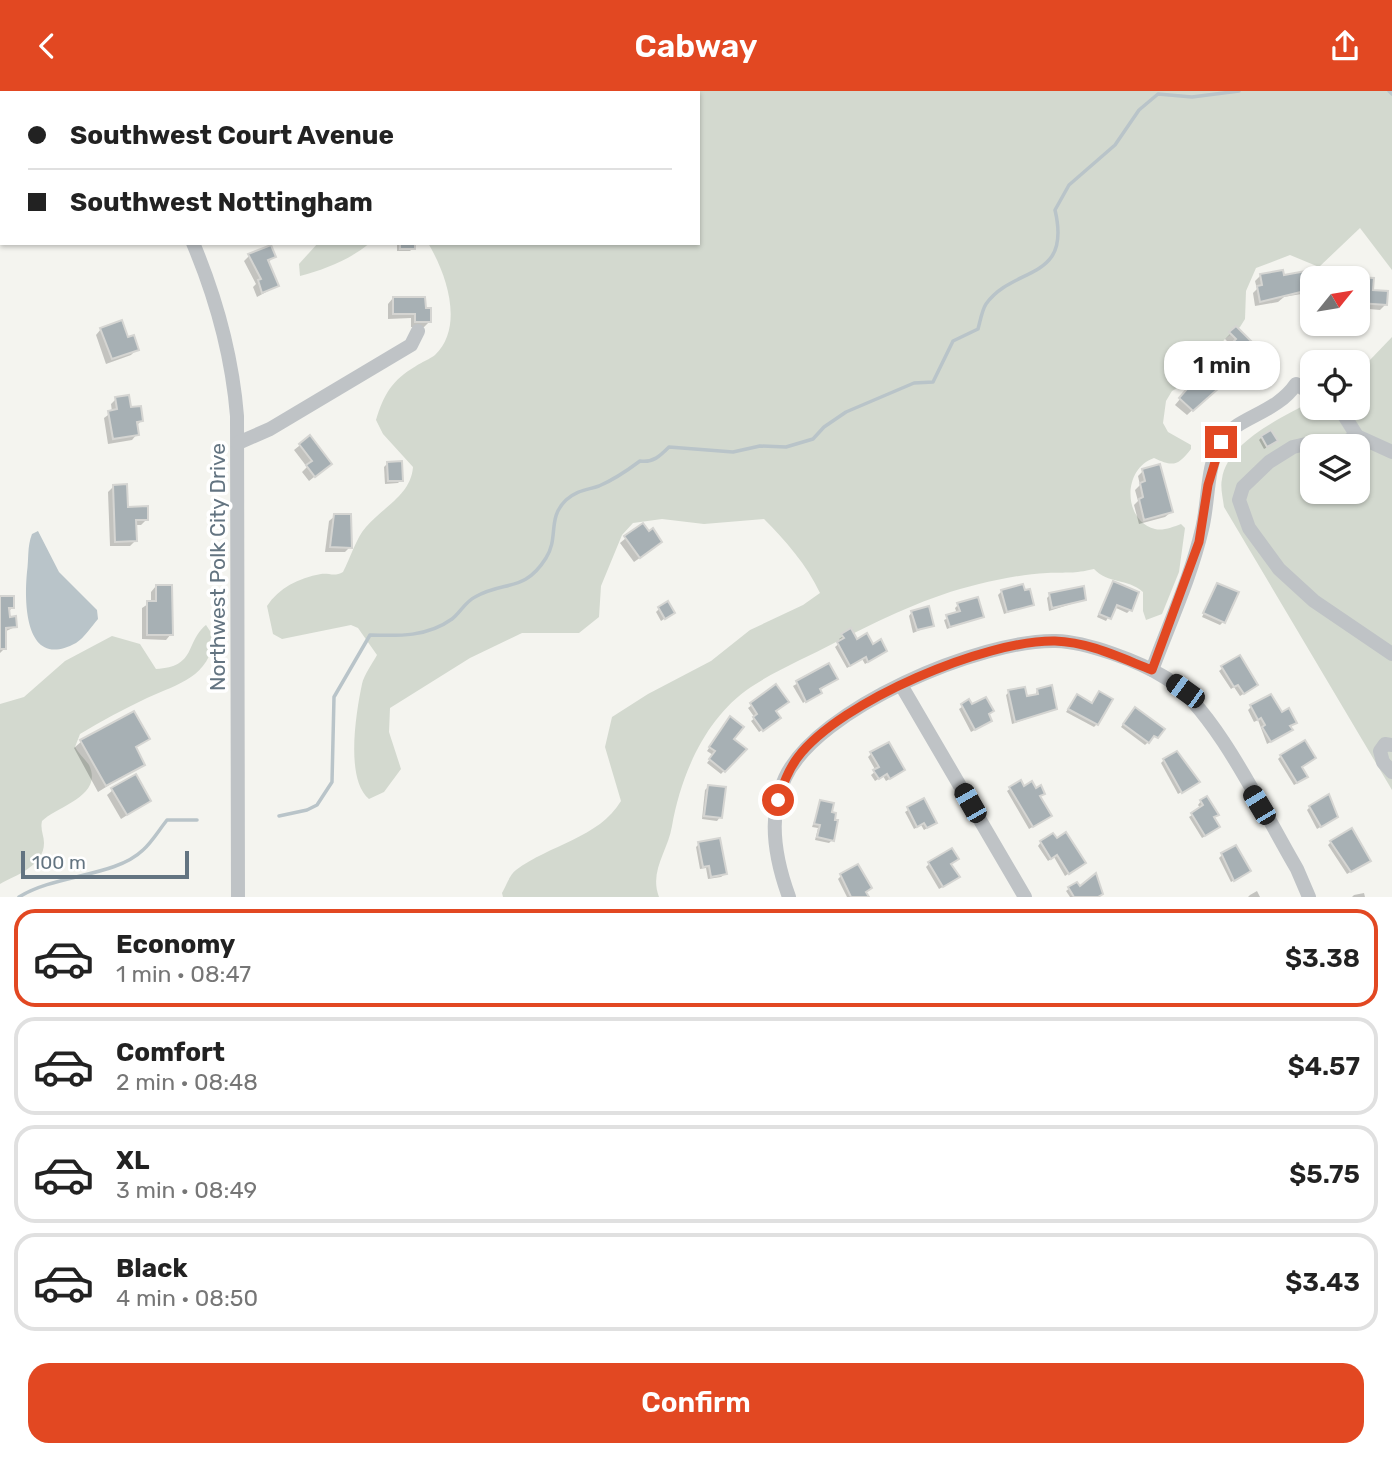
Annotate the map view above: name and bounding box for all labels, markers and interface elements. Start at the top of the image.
icon: back [28,27,66,65]
text: Cabway [635,27,757,65]
icon: share [1326,27,1364,65]
text: Southwest Court Avenue [70,120,394,151]
text: Southwest Nottingham [70,187,373,218]
north arrow [1300,266,1370,336]
map controls [1300,266,1370,504]
callout: 1 min [1163,341,1279,389]
button: locate [1300,350,1370,420]
text: 1 min [1193,351,1251,379]
route end [1205,426,1237,458]
button: layers [1300,434,1370,504]
street label: Northwest Polk City Drive [205,443,230,691]
car [1162,670,1209,712]
car [951,780,990,826]
car [1240,782,1279,828]
route start [762,784,794,816]
scale bar [21,848,189,880]
text: 100 m [32,851,86,874]
icon: car [32,927,95,990]
text: Economy [116,929,235,960]
text: $3.38 [1285,943,1360,974]
text: 1 min · 08:47 [116,960,251,988]
icon: car [32,1035,95,1098]
text: Comfort [116,1037,225,1068]
text: $4.57 [1288,1051,1360,1082]
text: 2 min · 08:48 [116,1068,258,1096]
icon: car [32,1143,95,1206]
text: XL [116,1145,149,1176]
text: $5.75 [1289,1159,1360,1190]
text: 3 min · 08:49 [116,1176,257,1204]
icon: car [32,1251,95,1314]
text: Black [116,1253,188,1284]
text: $3.43 [1285,1267,1360,1298]
text: 4 min · 08:50 [116,1284,258,1312]
button: Confirm [28,1363,1364,1443]

